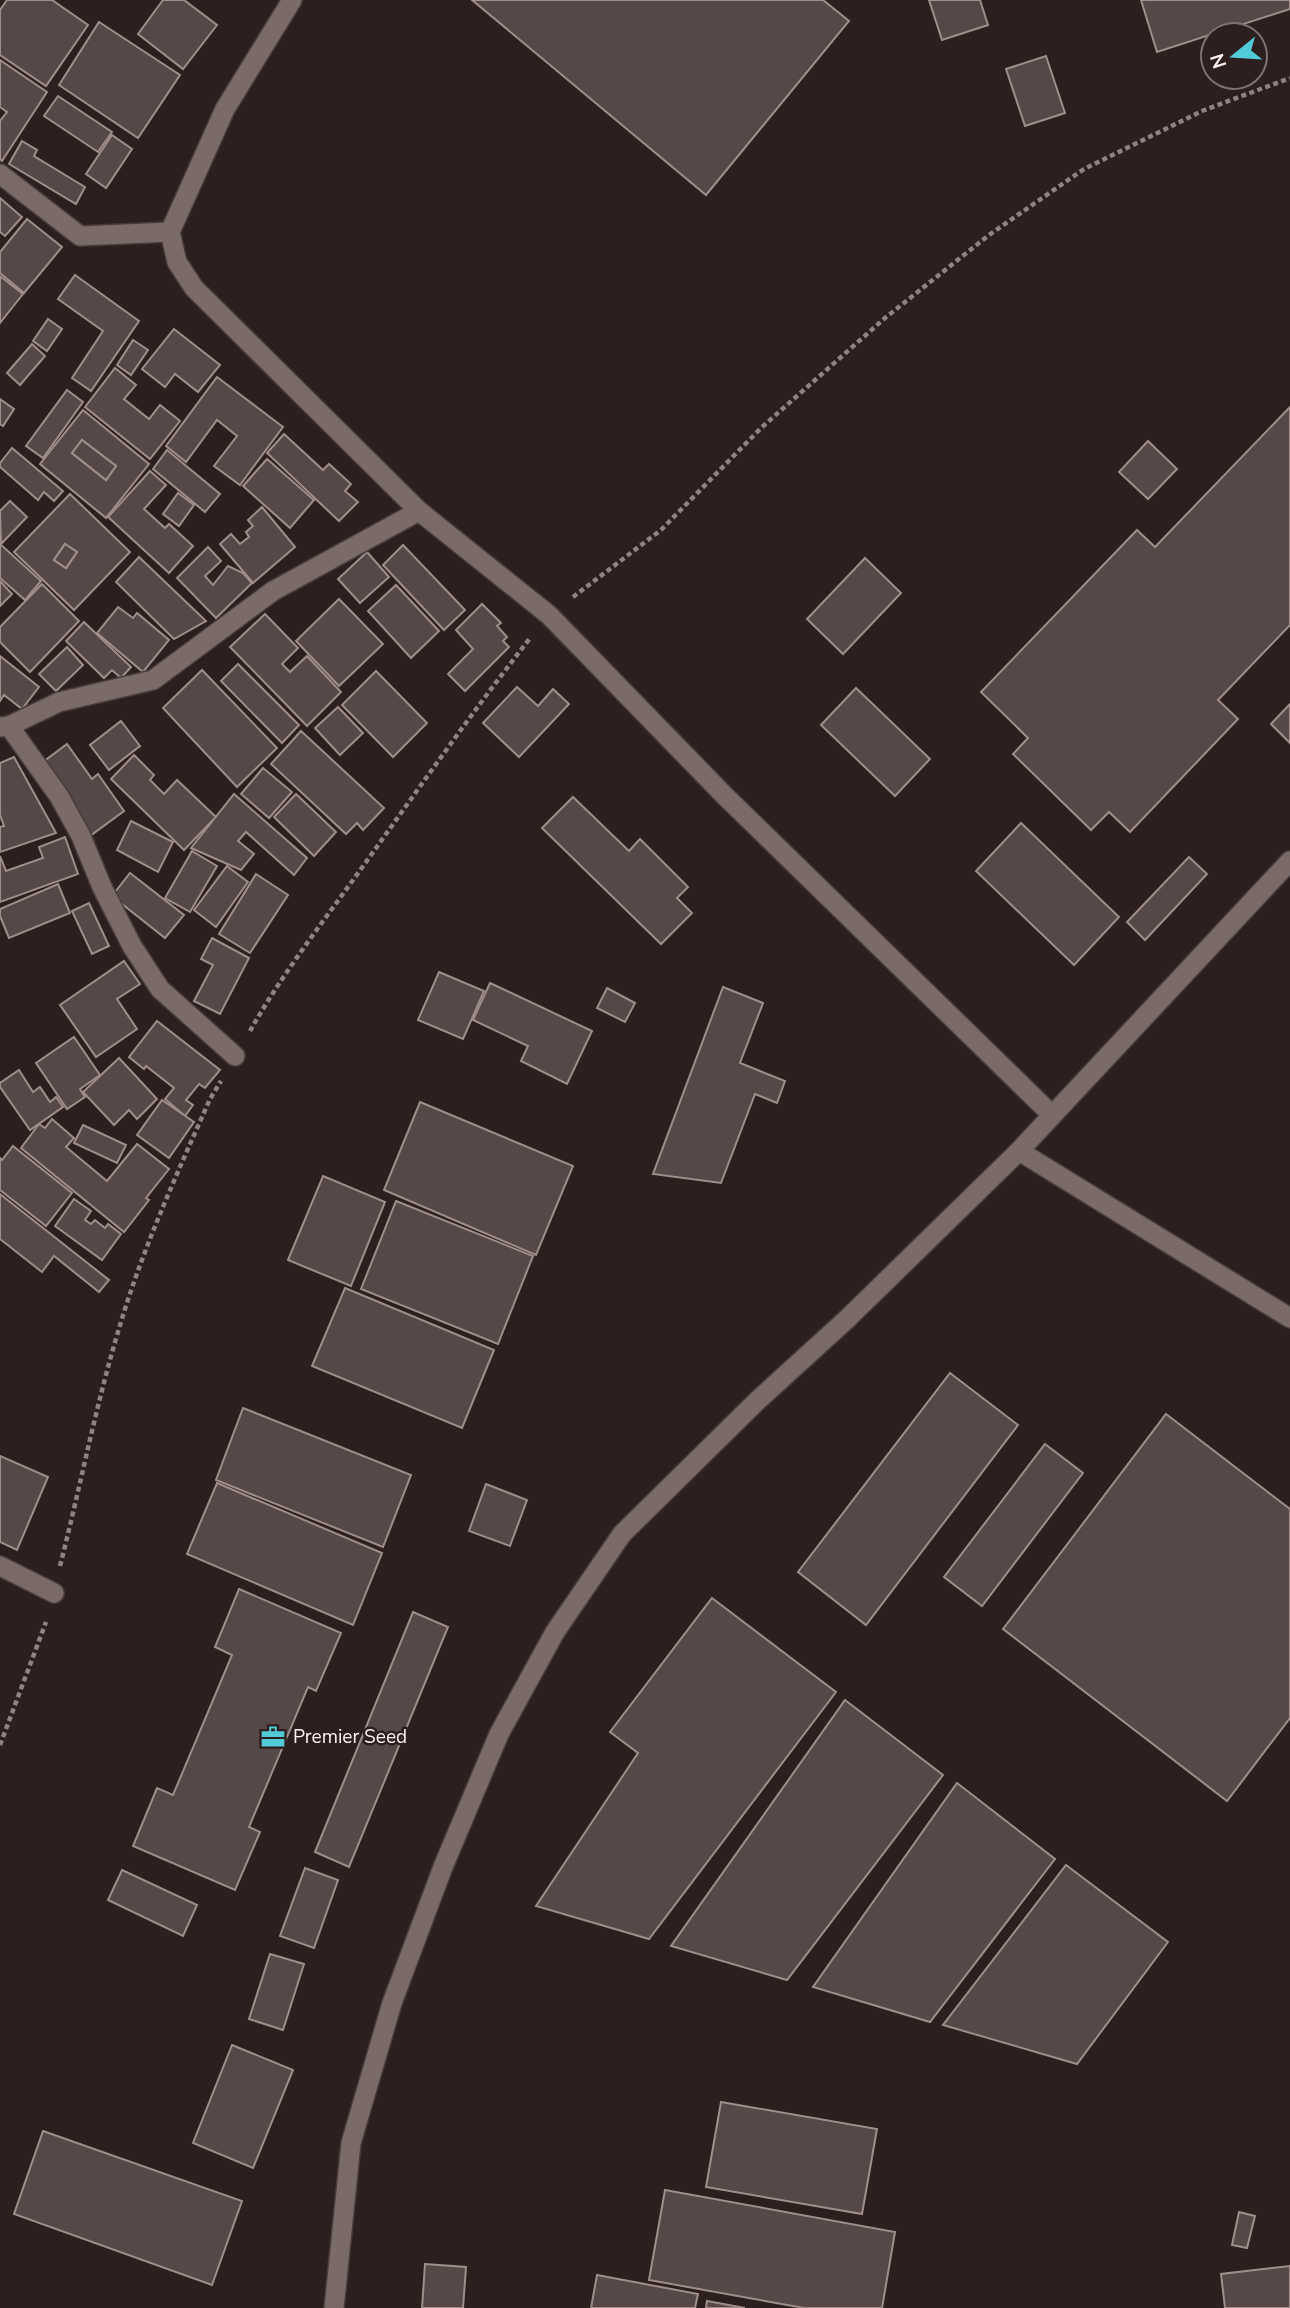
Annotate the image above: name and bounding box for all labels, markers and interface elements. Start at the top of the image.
north arrow [1199,21,1269,91]
text: N [1204,50,1233,72]
office icon: Premier Seed [259,1723,287,1751]
place label: Premier Seed [293,1724,407,1750]

